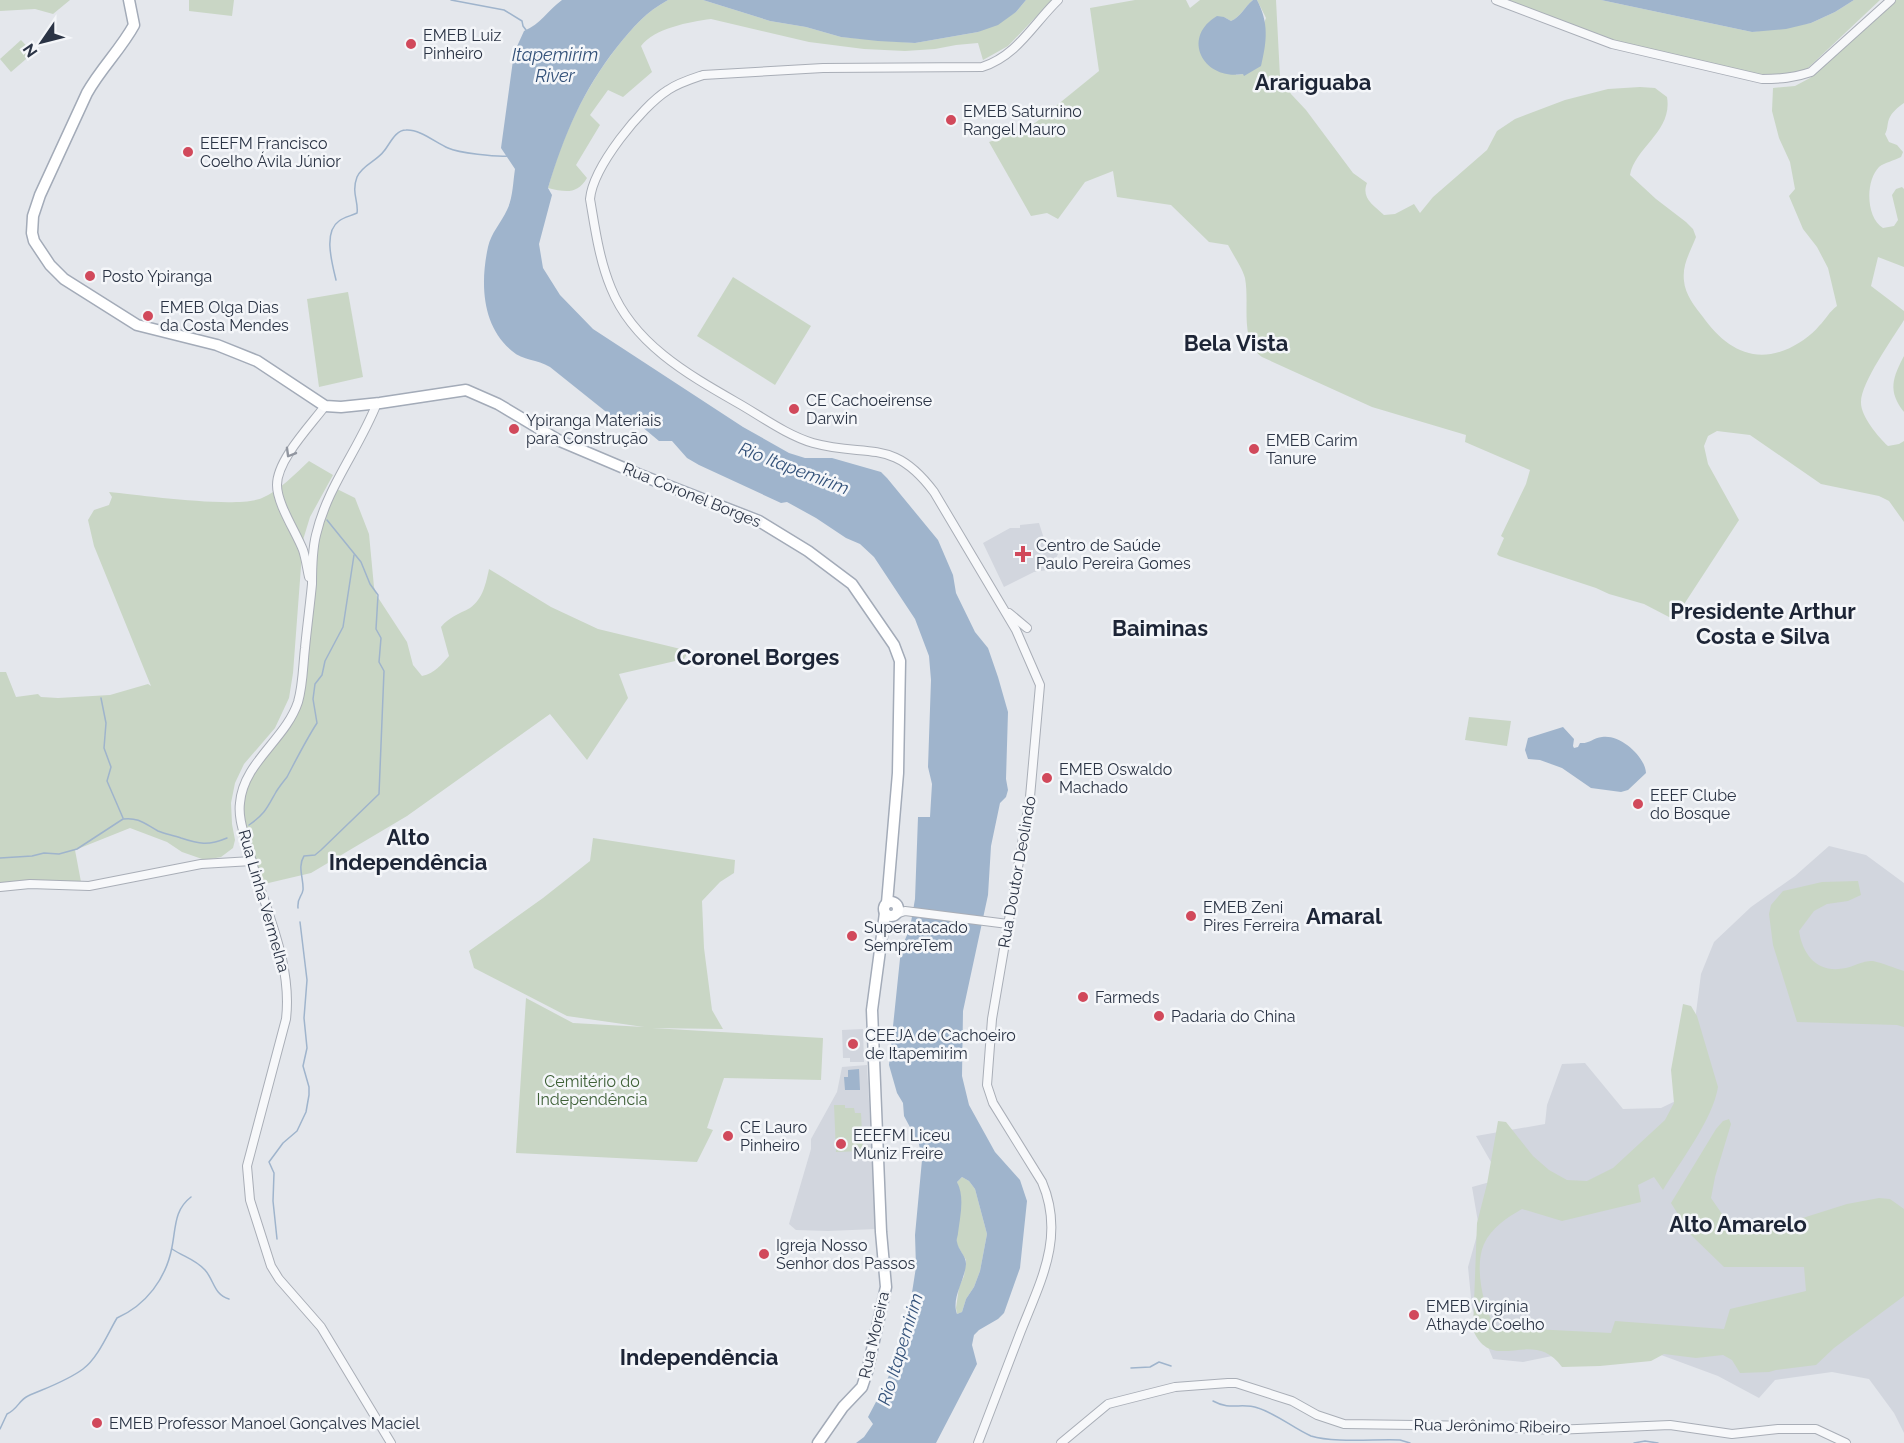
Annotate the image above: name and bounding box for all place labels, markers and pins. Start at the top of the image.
place label: EMEB Luiz Pinheiro [423,26,502,63]
marker: EMEB Luiz Pinheiro [404,37,418,51]
place label: EMEB Saturnino Rangel Mauro [963,102,1082,139]
marker: EMEB Saturnino Rangel Mauro [944,113,958,127]
place label: EEEFM Francisco Coelho Ávila Júnior [200,134,341,171]
marker: EEEFM Francisco Coelho Ávila Júnior [181,145,195,159]
place label: Posto Ypiranga [102,267,212,286]
marker: Posto Ypiranga [83,269,97,283]
place label: EMEB Olga Dias da Costa Mendes [160,298,289,335]
marker: EMEB Olga Dias da Costa Mendes [141,309,155,323]
place label: CE Cachoeirense Darwin [806,391,932,428]
marker: CE Cachoeirense Darwin [787,402,801,416]
place label: Ypiranga Materiais para Construção [526,411,662,448]
marker: Ypiranga Materiais para Construção [507,422,521,436]
place label: EMEB Carim Tanure [1266,431,1358,468]
marker: EMEB Carim Tanure [1247,442,1261,456]
place label: Centro de Saúde Paulo Pereira Gomes [1036,536,1191,573]
marker: Centro de Saúde Paulo Pereira Gomes [1014,545,1032,563]
place label: EMEB Oswaldo Machado [1059,760,1172,797]
marker: EMEB Oswaldo Machado [1040,771,1054,785]
place label: EEEF Clube do Bosque [1650,786,1736,823]
marker: EEEF Clube do Bosque [1631,797,1645,811]
place label: EMEB Zeni Pires Ferreira [1203,898,1299,935]
marker: EMEB Zeni Pires Ferreira [1184,909,1198,923]
place label: Superatacado SempreTem [864,918,968,955]
marker: Superatacado SempreTem [845,929,859,943]
place label: Farmeds [1095,988,1160,1007]
marker: Farmeds [1076,990,1090,1004]
place label: Padaria do China [1171,1007,1296,1026]
marker: Padaria do China [1152,1009,1166,1023]
place label: CEEJA de Cachoeiro de Itapemirim [865,1026,1016,1063]
marker: CEEJA de Cachoeiro de Itapemirim [846,1037,860,1051]
place label: CE Lauro Pinheiro [740,1118,807,1155]
place label: EEEFM Liceu Muniz Freire [853,1126,950,1163]
marker: CE Lauro Pinheiro [721,1129,735,1143]
marker: EEEFM Liceu Muniz Freire [834,1137,848,1151]
place label: Igreja Nosso Senhor dos Passos [776,1236,915,1273]
marker: Igreja Nosso Senhor dos Passos [757,1247,771,1261]
place label: EMEB Virgínia Athayde Coelho [1426,1297,1545,1334]
marker: EMEB Virgínia Athayde Coelho [1407,1308,1421,1322]
place label: EMEB Professor Manoel Gonçalves Maciel [109,1414,420,1433]
marker: EMEB Professor Manoel Gonçalves Maciel [90,1416,104,1430]

